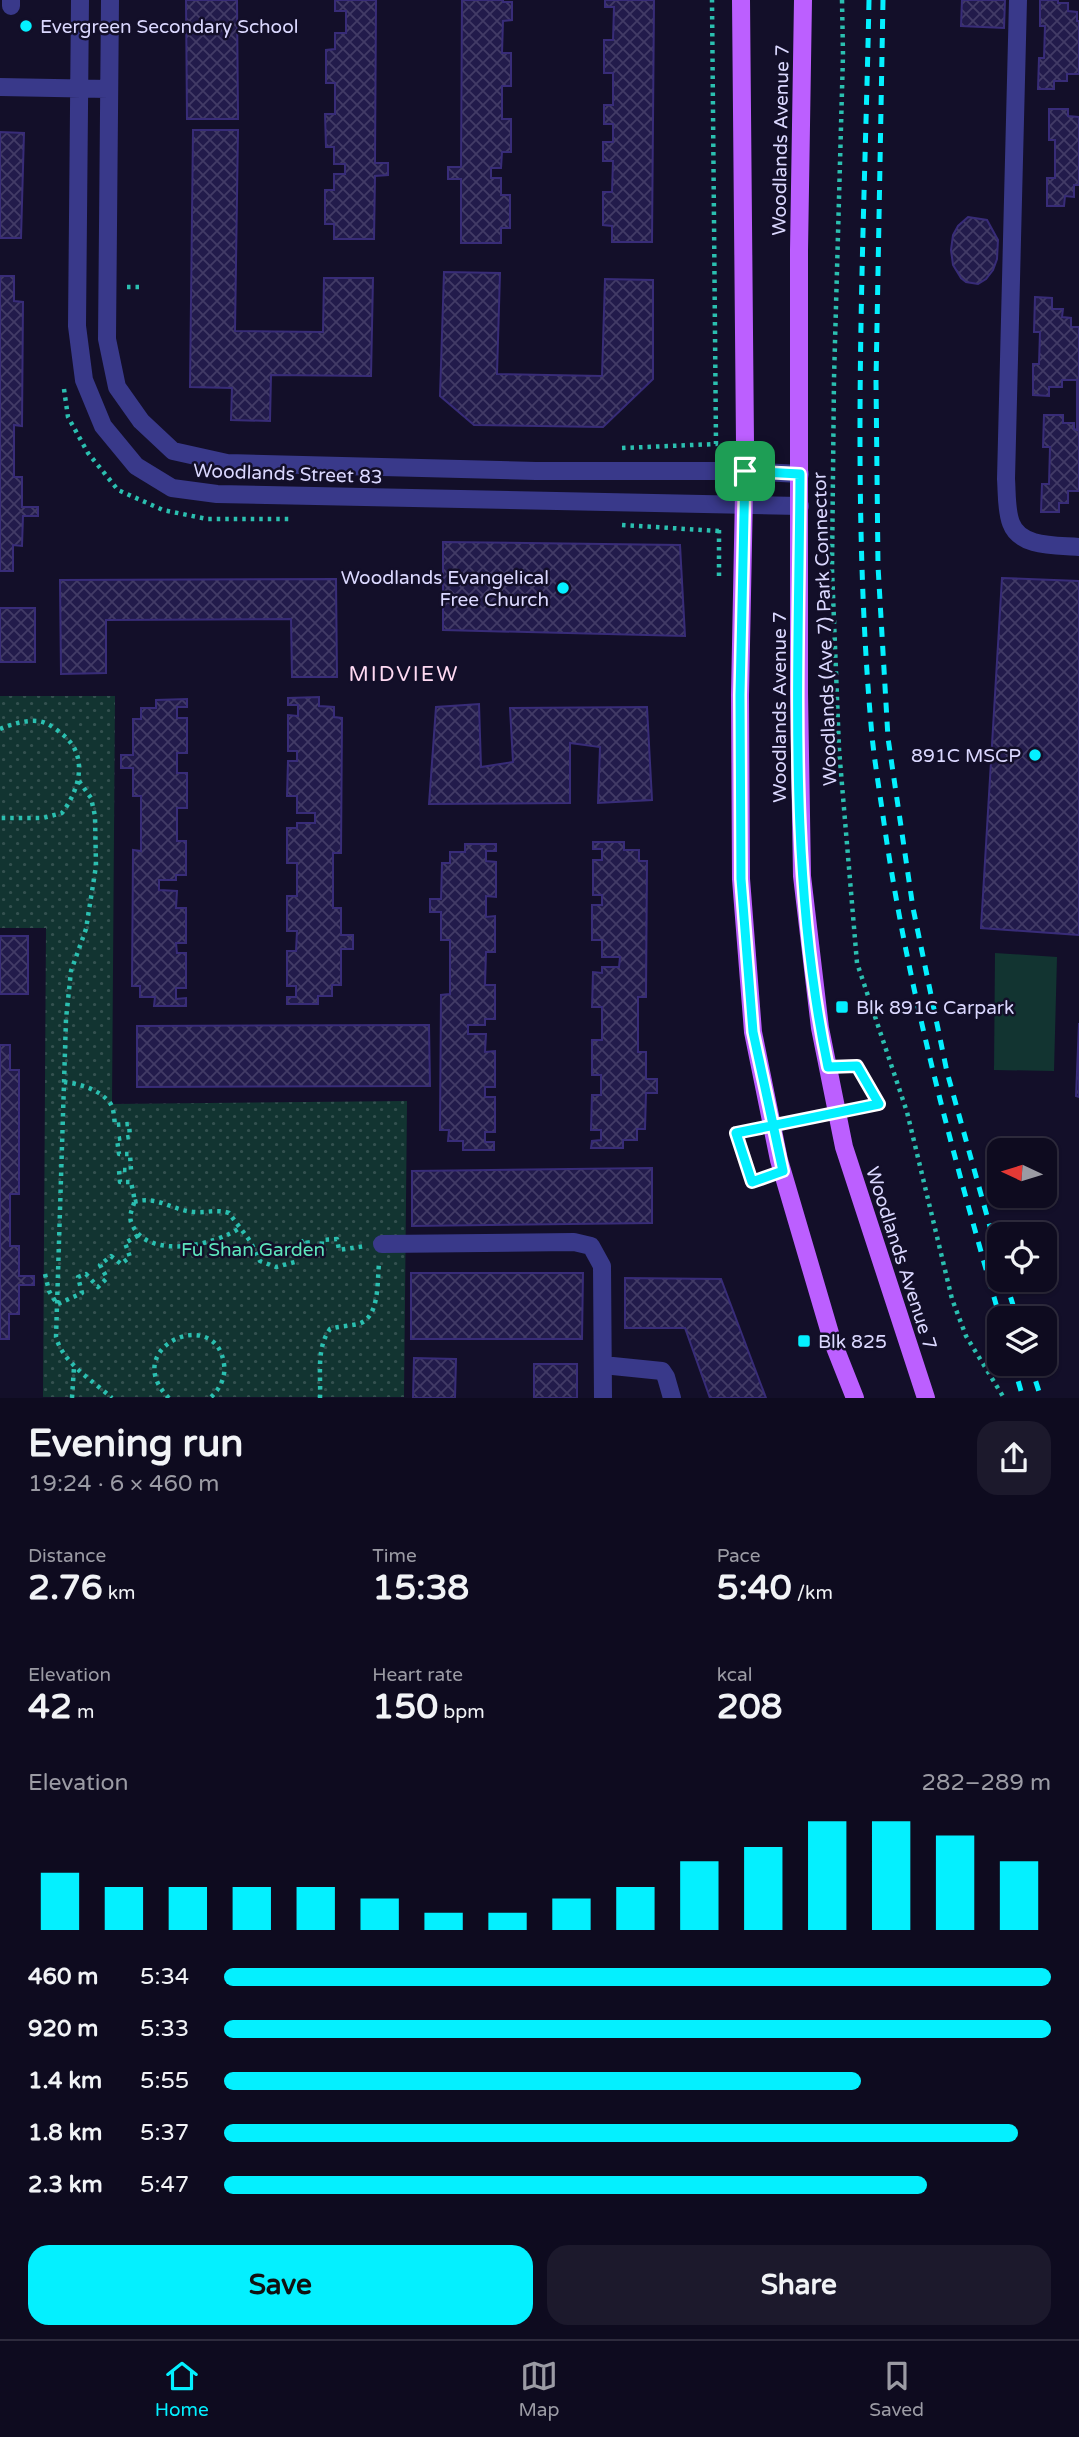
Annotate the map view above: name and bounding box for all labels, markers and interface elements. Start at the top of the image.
place label: Evergreen Secondary School [40,16,298,38]
marker: Evergreen Secondary School [18,18,34,34]
street label: Woodlands Avenue 7 [768,44,794,236]
pin [715,441,775,501]
icon: arrive [726,452,764,490]
street label: Woodlands Street 83 [193,460,383,488]
street label: Woodlands (Ave 7) Park Connector [809,471,841,786]
place label: Woodlands Evangelical Free Church [341,567,549,611]
marker: Woodlands Evangelical Free Church [555,580,571,596]
street label: Woodlands Avenue 7 [769,611,791,803]
district label: MIDVIEW [349,662,459,687]
place label: 891C MSCP [911,745,1021,767]
marker: 891C MSCP [1027,747,1043,763]
place label: Blk 891C Carpark [856,997,1014,1019]
marker: Blk 891C Carpark [834,999,850,1015]
north arrow [987,1138,1057,1208]
map controls [987,1138,1057,1376]
street label: Woodlands Avenue 7 [861,1164,941,1353]
button: locate [987,1222,1057,1292]
park label: Fu Shan Garden [181,1239,325,1261]
button: layers [987,1306,1057,1376]
place label: Blk 825 [818,1331,887,1353]
marker: Blk 825 [796,1333,812,1349]
text: Evening run [28,1421,243,1467]
button: share [977,1421,1051,1495]
text: 19:24 · 6 × 460 m [28,1470,219,1498]
text: Distance [28,1545,106,1567]
text: Time [372,1545,417,1567]
text: Pace [717,1545,760,1567]
text: 2.76 [28,1567,103,1609]
text: 15:38 [372,1567,469,1609]
text: 5:40 [717,1567,792,1609]
text: km [103,1582,135,1604]
text: /km [792,1582,833,1604]
text: Elevation [28,1664,111,1686]
text: Heart rate [372,1664,463,1686]
text: kcal [717,1664,752,1686]
text: 42 [28,1686,72,1728]
text: 150 [372,1686,438,1728]
text: 208 [717,1686,783,1728]
text: m [72,1701,94,1723]
text: bpm [438,1701,485,1723]
text: Elevation [28,1769,129,1797]
text: 282–289 m [922,1769,1051,1797]
text: 460 m [28,1963,98,1991]
text: 5:34 [140,1963,189,1991]
text: 920 m [28,2015,98,2043]
text: 5:33 [140,2015,189,2043]
text: 1.4 km [28,2067,102,2095]
text: 5:55 [140,2067,189,2095]
text: 1.8 km [28,2119,102,2147]
text: 5:37 [140,2119,189,2147]
text: 2.3 km [28,2171,103,2199]
text: 5:47 [140,2171,189,2199]
button: Save [28,2245,533,2325]
button: Share [547,2245,1051,2325]
tab: Home [155,2357,209,2421]
tab: Map [518,2357,559,2421]
tab: Saved [869,2357,924,2421]

